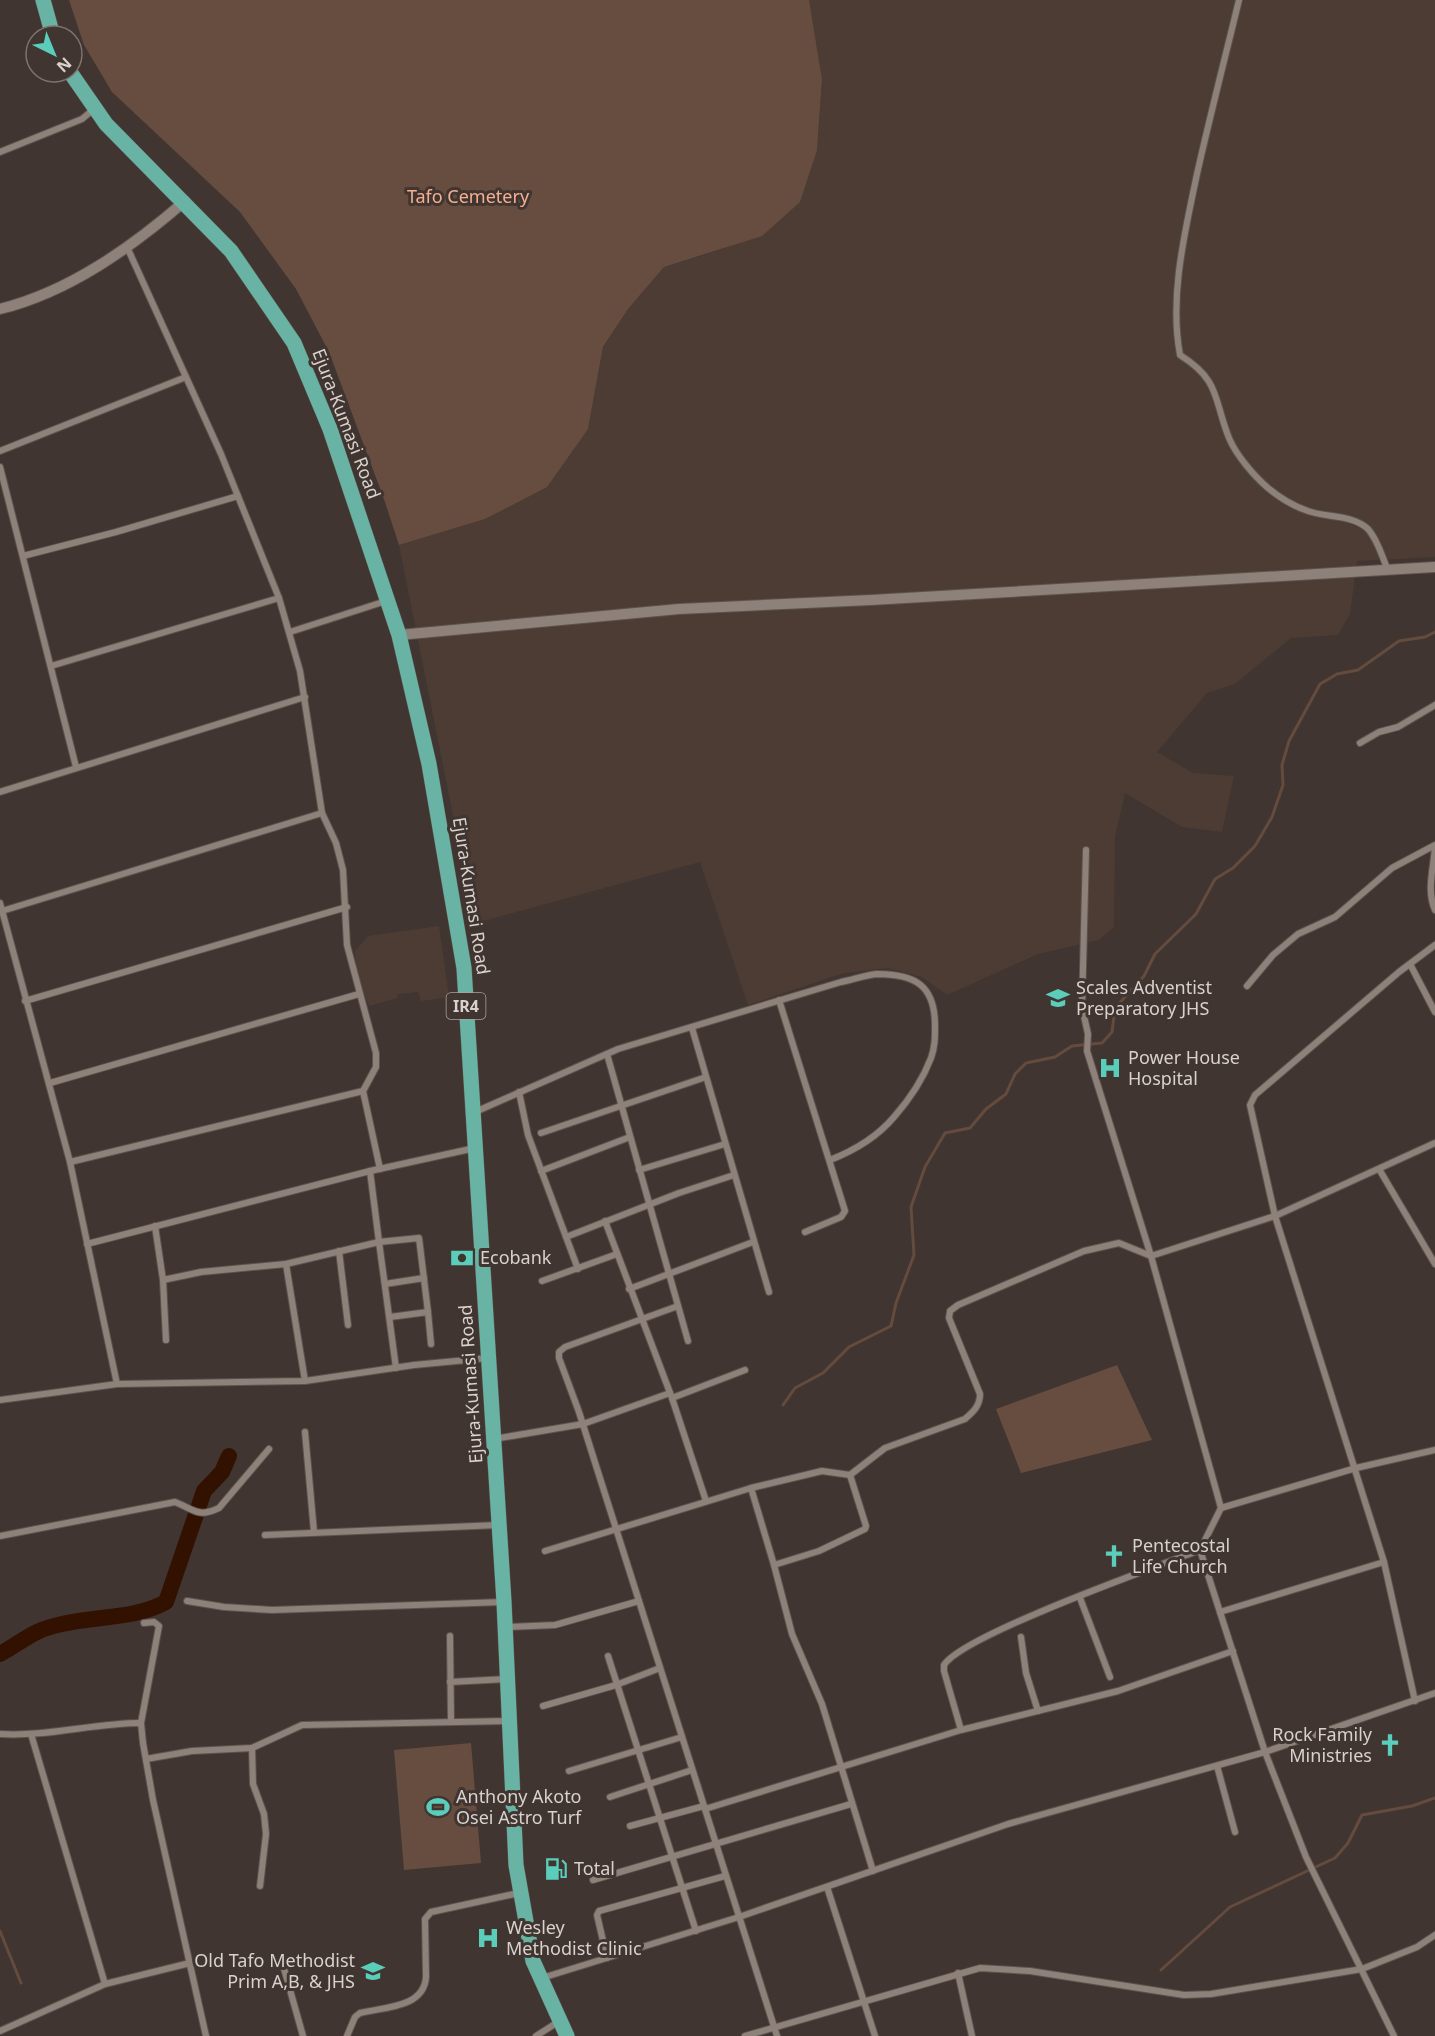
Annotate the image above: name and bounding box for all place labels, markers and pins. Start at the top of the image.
place label: Scales Adventist Preparatory JHS [1076,975,1212,1020]
school or university icon: Scales Adventist Preparatory JHS [1045,985,1071,1011]
place label: Power House Hospital [1128,1045,1240,1090]
hospital icon: Power House Hospital [1097,1055,1123,1081]
bank icon: Ecobank [449,1245,475,1271]
place label: Ecobank [480,1245,552,1269]
place label: Pentecostal Life Church [1132,1533,1230,1578]
church icon: Pentecostal Life Church [1101,1543,1127,1569]
place label: Rock Family Ministries [1272,1722,1373,1767]
church icon: Rock Family Ministries [1377,1732,1403,1758]
place label: Anthony Akoto Osei Astro Turf [456,1784,582,1829]
sports icon: Anthony Akoto Osei Astro Turf [425,1794,451,1820]
fuel station icon: Total [543,1856,569,1882]
place label: Total [574,1856,615,1880]
place label: Wesley Methodist Clinic [506,1915,642,1960]
hospital icon: Wesley Methodist Clinic [475,1925,501,1951]
place label: Old Tafo Methodist Prim A,B, & JHS [194,1948,356,1993]
school or university icon: Old Tafo Methodist Prim A,B, & JHS [360,1958,386,1984]

